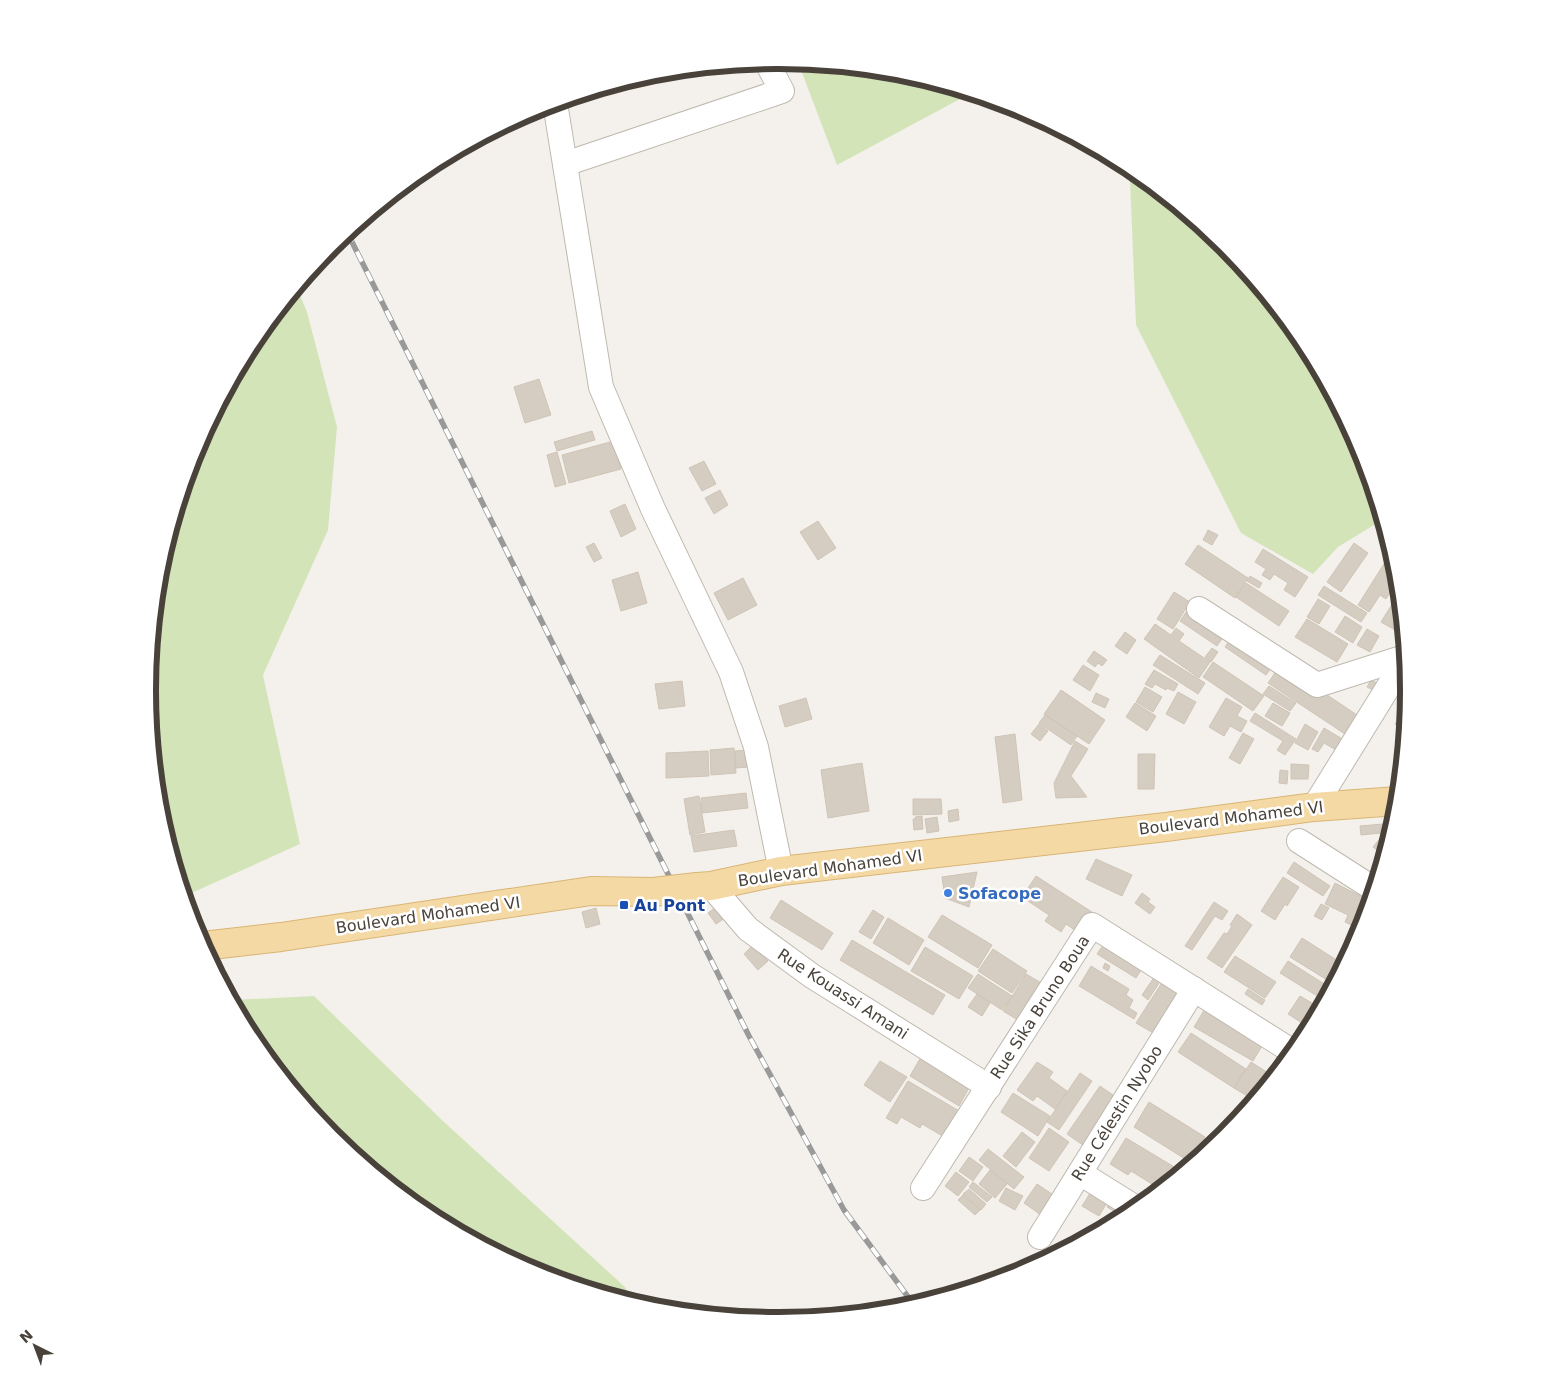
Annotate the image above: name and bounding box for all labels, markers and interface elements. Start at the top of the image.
street label: Boulevard Mohamed VI [1138,797,1324,839]
street label: Boulevard Mohamed VI [737,846,923,890]
place label: Sofacope [958,884,1041,903]
marker: Sofacope [942,887,954,899]
street label: Boulevard Mohamed VI [335,893,521,937]
place label: Au Pont [634,896,705,915]
marker: Au Pont [618,899,630,911]
street label: Rue Sika Bruno Boua [986,932,1094,1082]
street label: Rue Kouassi Amani [774,945,912,1043]
street label: Rue Célestin Nyobo [1068,1042,1166,1184]
north arrow [10,1321,60,1371]
text: N [17,1326,36,1346]

